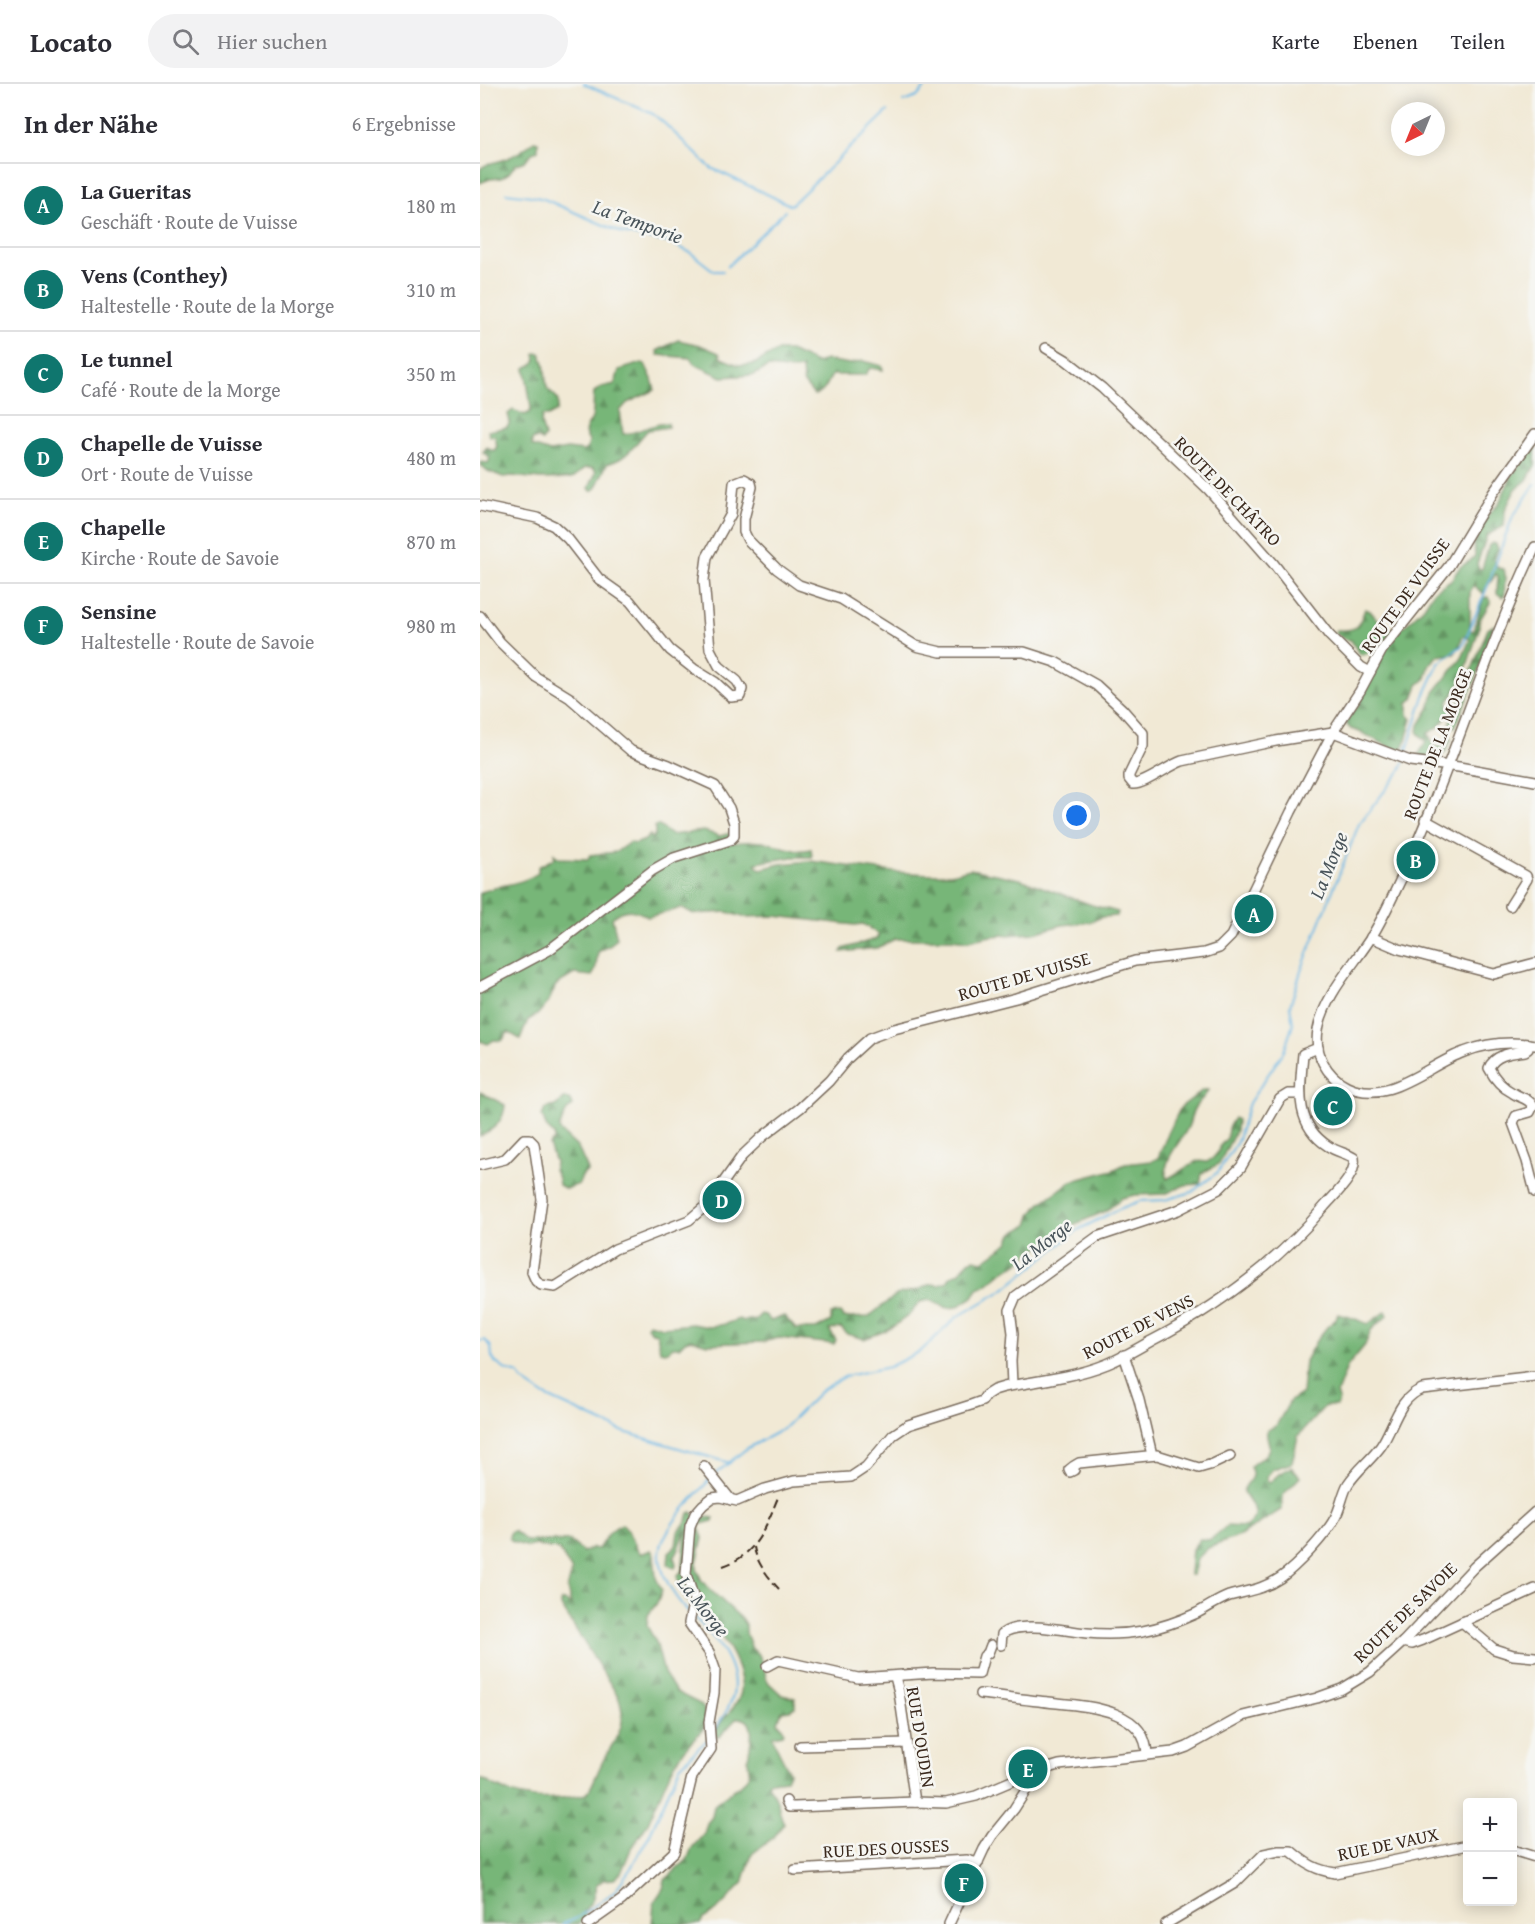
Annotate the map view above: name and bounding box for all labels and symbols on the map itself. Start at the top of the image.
north arrow [1391,102,1445,156]
water label: La Temporie [588,191,687,251]
street label: ROUTE DE CHÂTRO [1168,430,1288,552]
street label: ROUTE DE VUISSE [1354,532,1456,658]
street label: ROUTE DE LA MORGE [1396,665,1478,823]
your location [1062,801,1091,830]
water label: La Morge [1301,827,1355,904]
pin: B [1396,838,1436,882]
pin: A [1234,892,1274,936]
street label: ROUTE DE VUISSE [955,944,1093,1008]
pin: C [1314,1084,1352,1128]
pin: D [702,1178,742,1222]
water label: La Morge [1004,1211,1078,1278]
street label: ROUTE DE VENS [1078,1286,1199,1366]
street label: ROUTE DE SAVOIE [1347,1555,1463,1669]
water label: La Morge [670,1569,737,1643]
street label: RUE D'OUDIN [900,1685,942,1790]
pin: E [1008,1746,1048,1792]
street label: RUE DE VAUX [1335,1820,1441,1868]
street label: RUE DES OUSSES [822,1831,950,1865]
pin: F [944,1860,984,1906]

